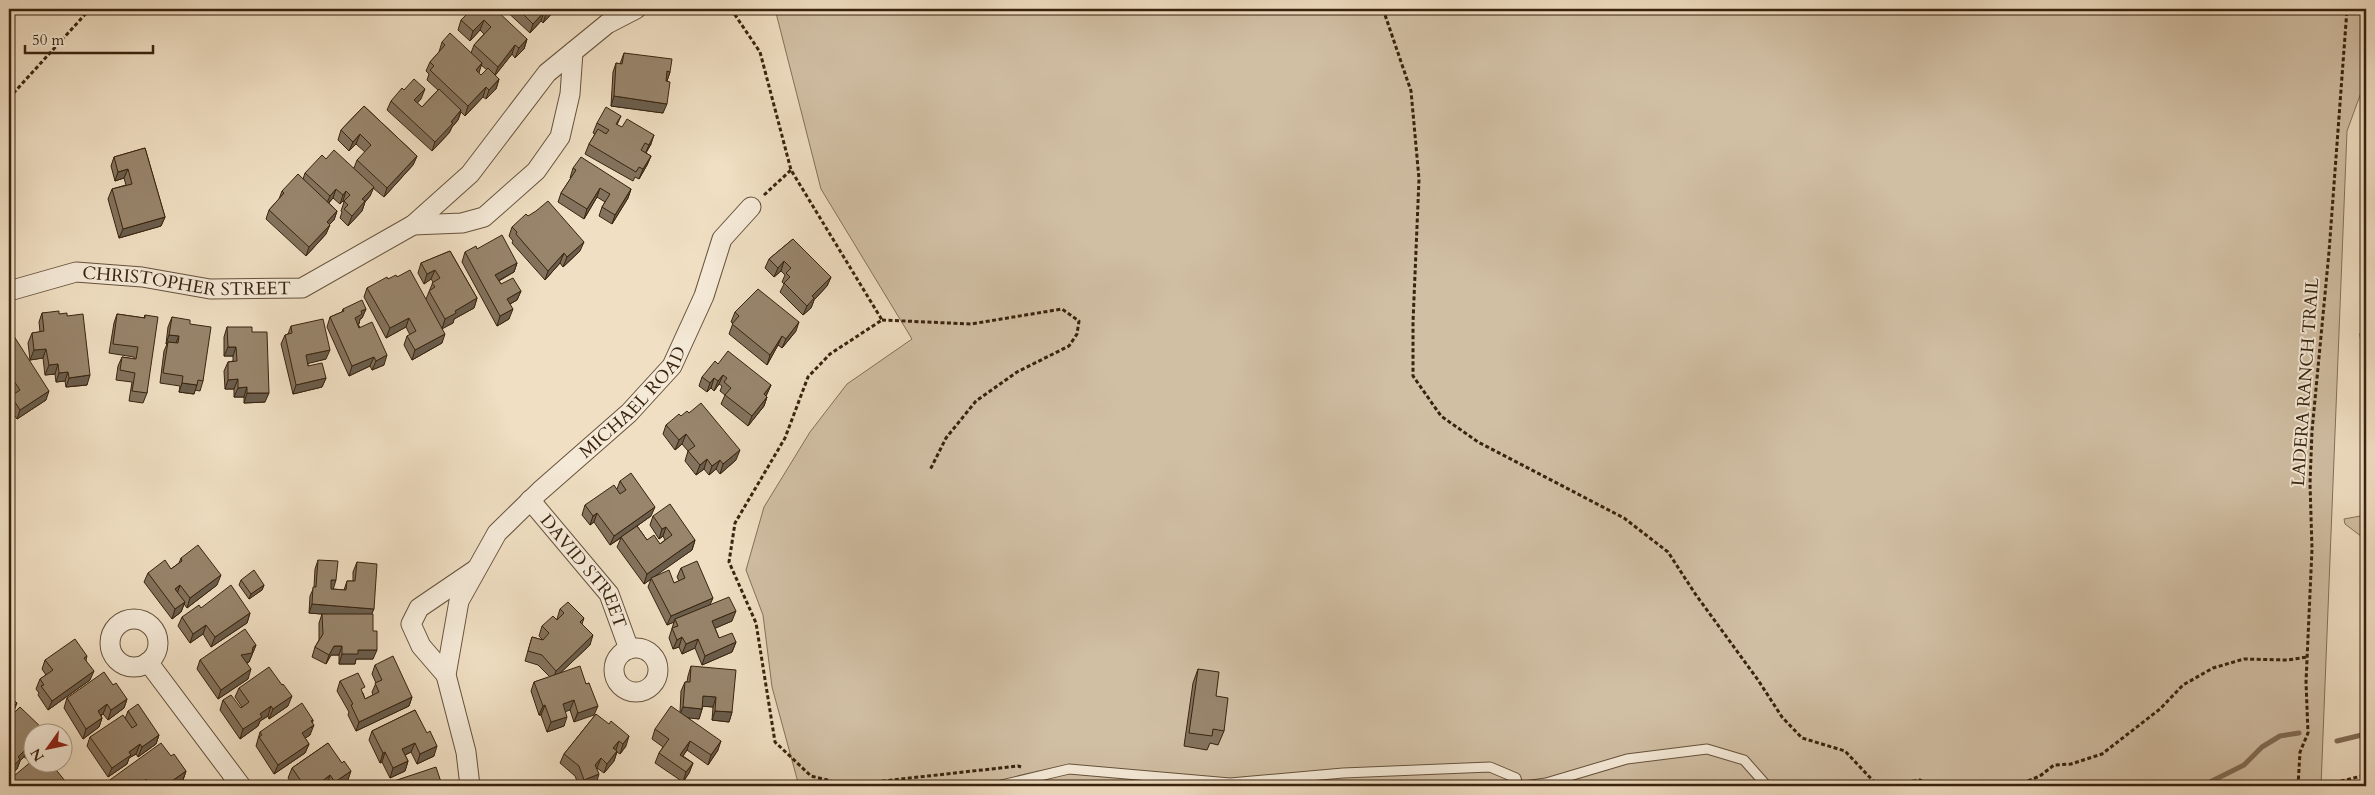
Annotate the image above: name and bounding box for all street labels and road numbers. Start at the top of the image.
street label: CHRISTOPHER STREET [82,261,291,303]
street label: LADERA RANCH TRAIL [2286,277,2325,487]
street label: MICHAEL ROAD [574,342,692,464]
street label: DAVID STREET [534,509,632,632]

